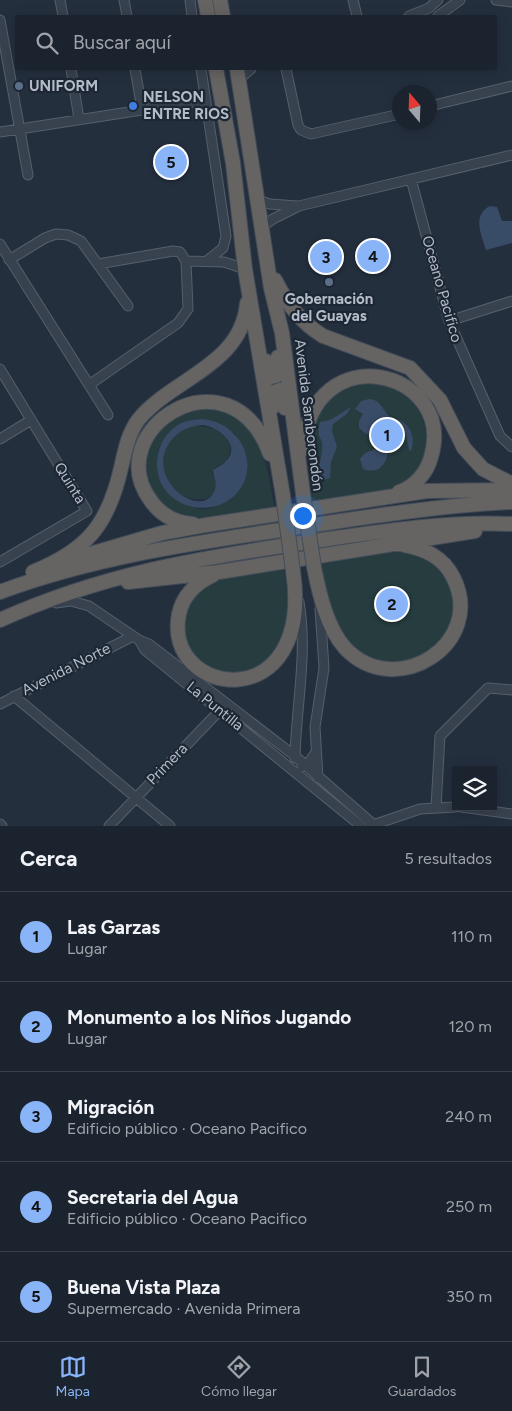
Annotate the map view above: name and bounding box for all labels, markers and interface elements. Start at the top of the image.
search box [15,15,497,70]
icon: search [33,29,61,57]
text: Buscar aquí [73,31,171,54]
place label: UNIFORM [29,77,98,95]
marker: UNIFORM [13,80,25,92]
north arrow [392,85,437,130]
place label: NELSON ENTRE RIOS [143,88,229,123]
marker: NELSON ENTRE RIOS [127,100,139,112]
pin: 5 [155,143,187,181]
street label: Oceano Pacifico [418,234,466,345]
pin: 4 [357,237,389,275]
pin: 3 [310,238,342,276]
marker: Gobernación del Guayas [323,276,335,288]
place label: Gobernación del Guayas [285,290,373,325]
street label: Avenida Samborondón [291,338,327,492]
pin: 1 [371,416,403,454]
street label: Quinta [50,459,90,507]
your location [290,503,316,529]
pin: 2 [376,585,408,623]
street label: Avenida Norte [19,639,113,699]
street label: La Puntilla [183,678,247,734]
street label: Primera [143,739,191,789]
map controls [452,766,497,811]
button: layers [452,766,497,811]
text: Cerca [20,846,77,871]
text: 5 resultados [405,849,492,868]
text: Las Garzas [67,916,160,939]
text: 1 [33,927,39,946]
text: 110 m [451,927,492,946]
text: Lugar [67,939,107,958]
text: Monumento a los Niños Jugando [67,1006,351,1029]
text: 2 [31,1017,41,1036]
text: 120 m [449,1017,492,1036]
text: Lugar [67,1029,107,1048]
text: Migración [67,1096,154,1119]
text: 3 [32,1107,40,1126]
text: 240 m [445,1107,492,1126]
text: Edificio público · Oceano Pacifico [67,1119,307,1138]
text: Secretaria del Agua [67,1186,238,1209]
text: 4 [31,1197,41,1216]
text: 250 m [446,1197,492,1216]
text: Edificio público · Oceano Pacifico [67,1209,307,1228]
text: Buena Vista Plaza [67,1276,221,1299]
text: 5 [31,1287,41,1306]
text: 350 m [446,1287,492,1306]
text: Supermercado · Avenida Primera [67,1299,300,1318]
tab: Mapa [56,1353,90,1400]
tab: Cómo llegar [201,1353,277,1400]
tab: Guardados [388,1353,456,1400]

